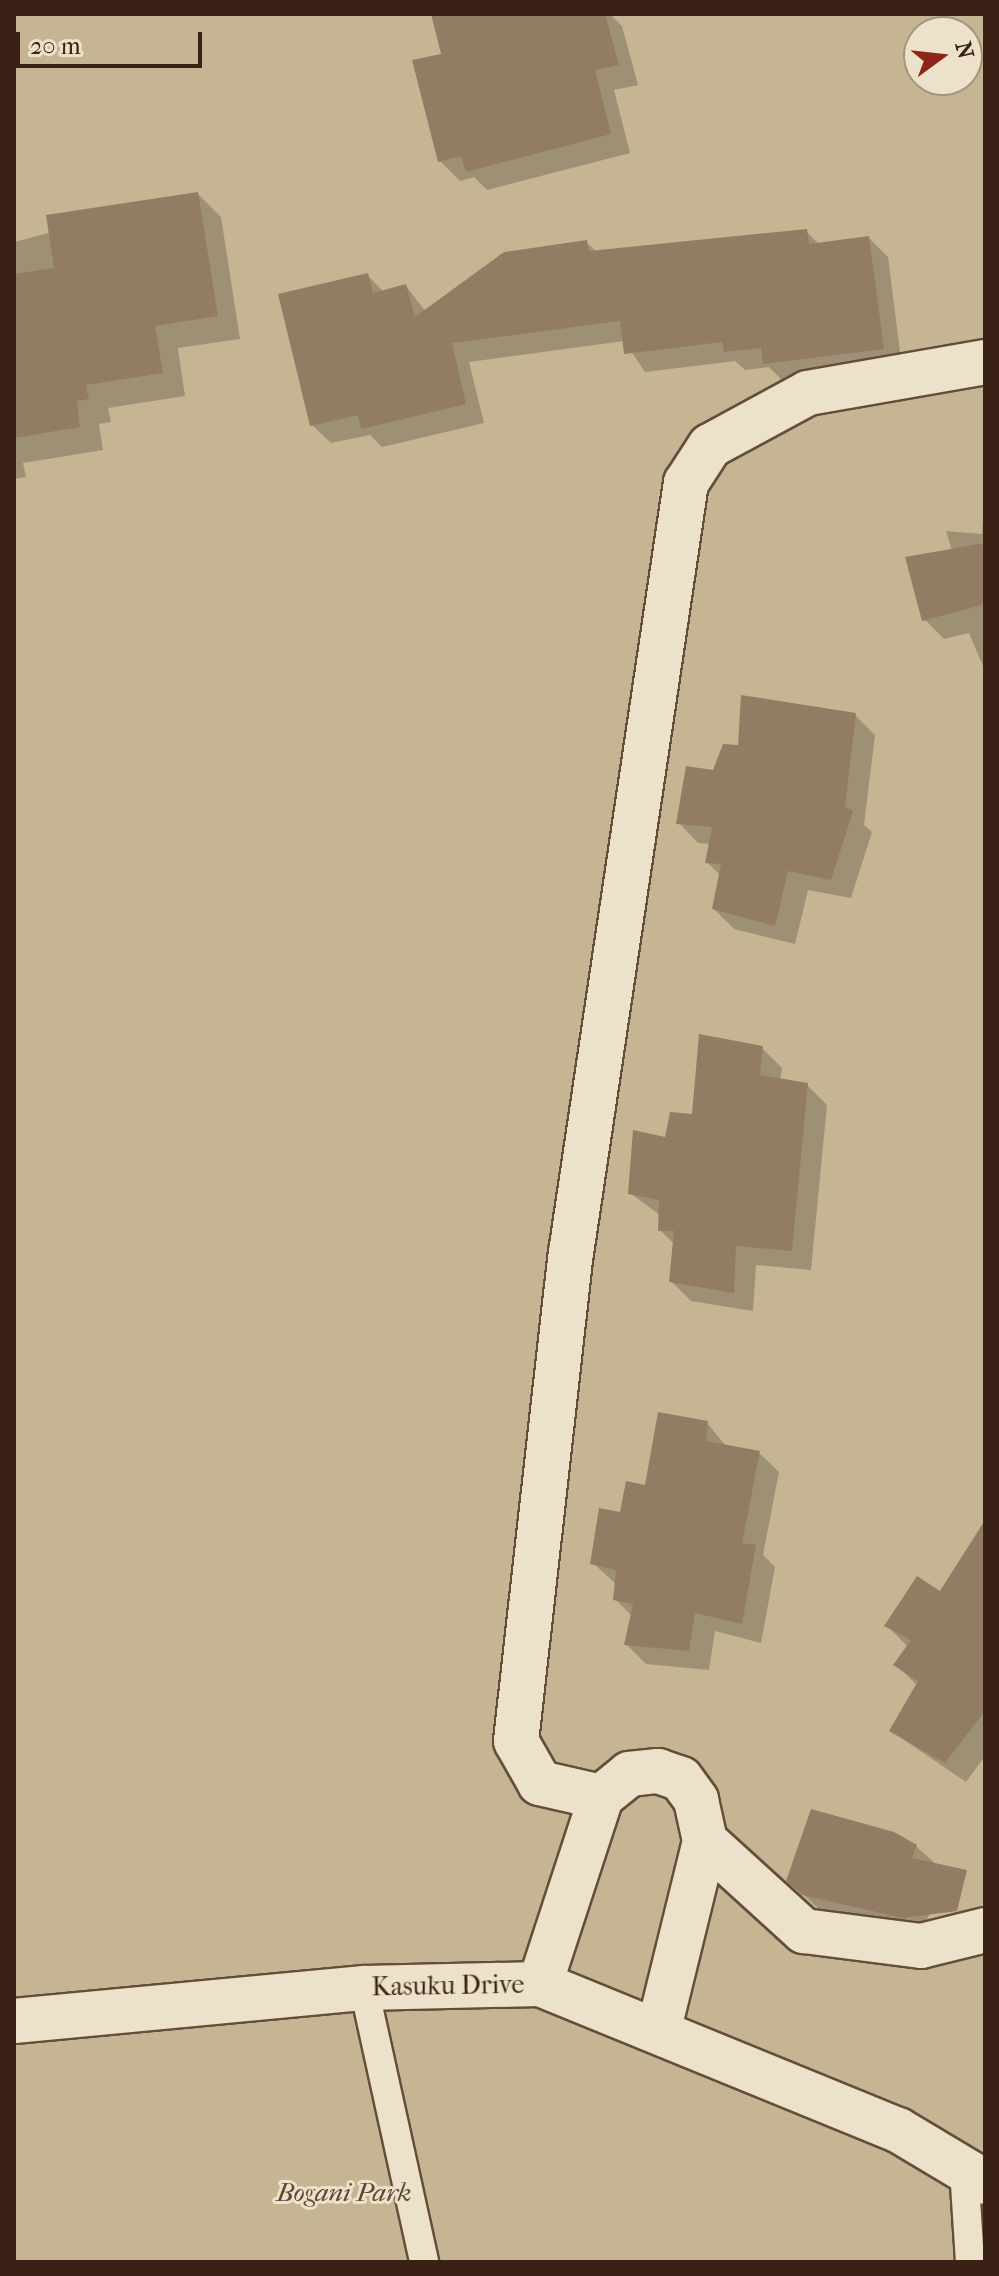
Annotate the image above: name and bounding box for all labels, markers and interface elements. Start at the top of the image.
scale bar [20,16,206,66]
north arrow [903,16,983,96]
text: 20 m [30,32,81,60]
text: N [950,39,979,62]
street label: Kasuku Drive [371,1969,525,2003]
park label: Bogani Park [277,2177,411,2209]

